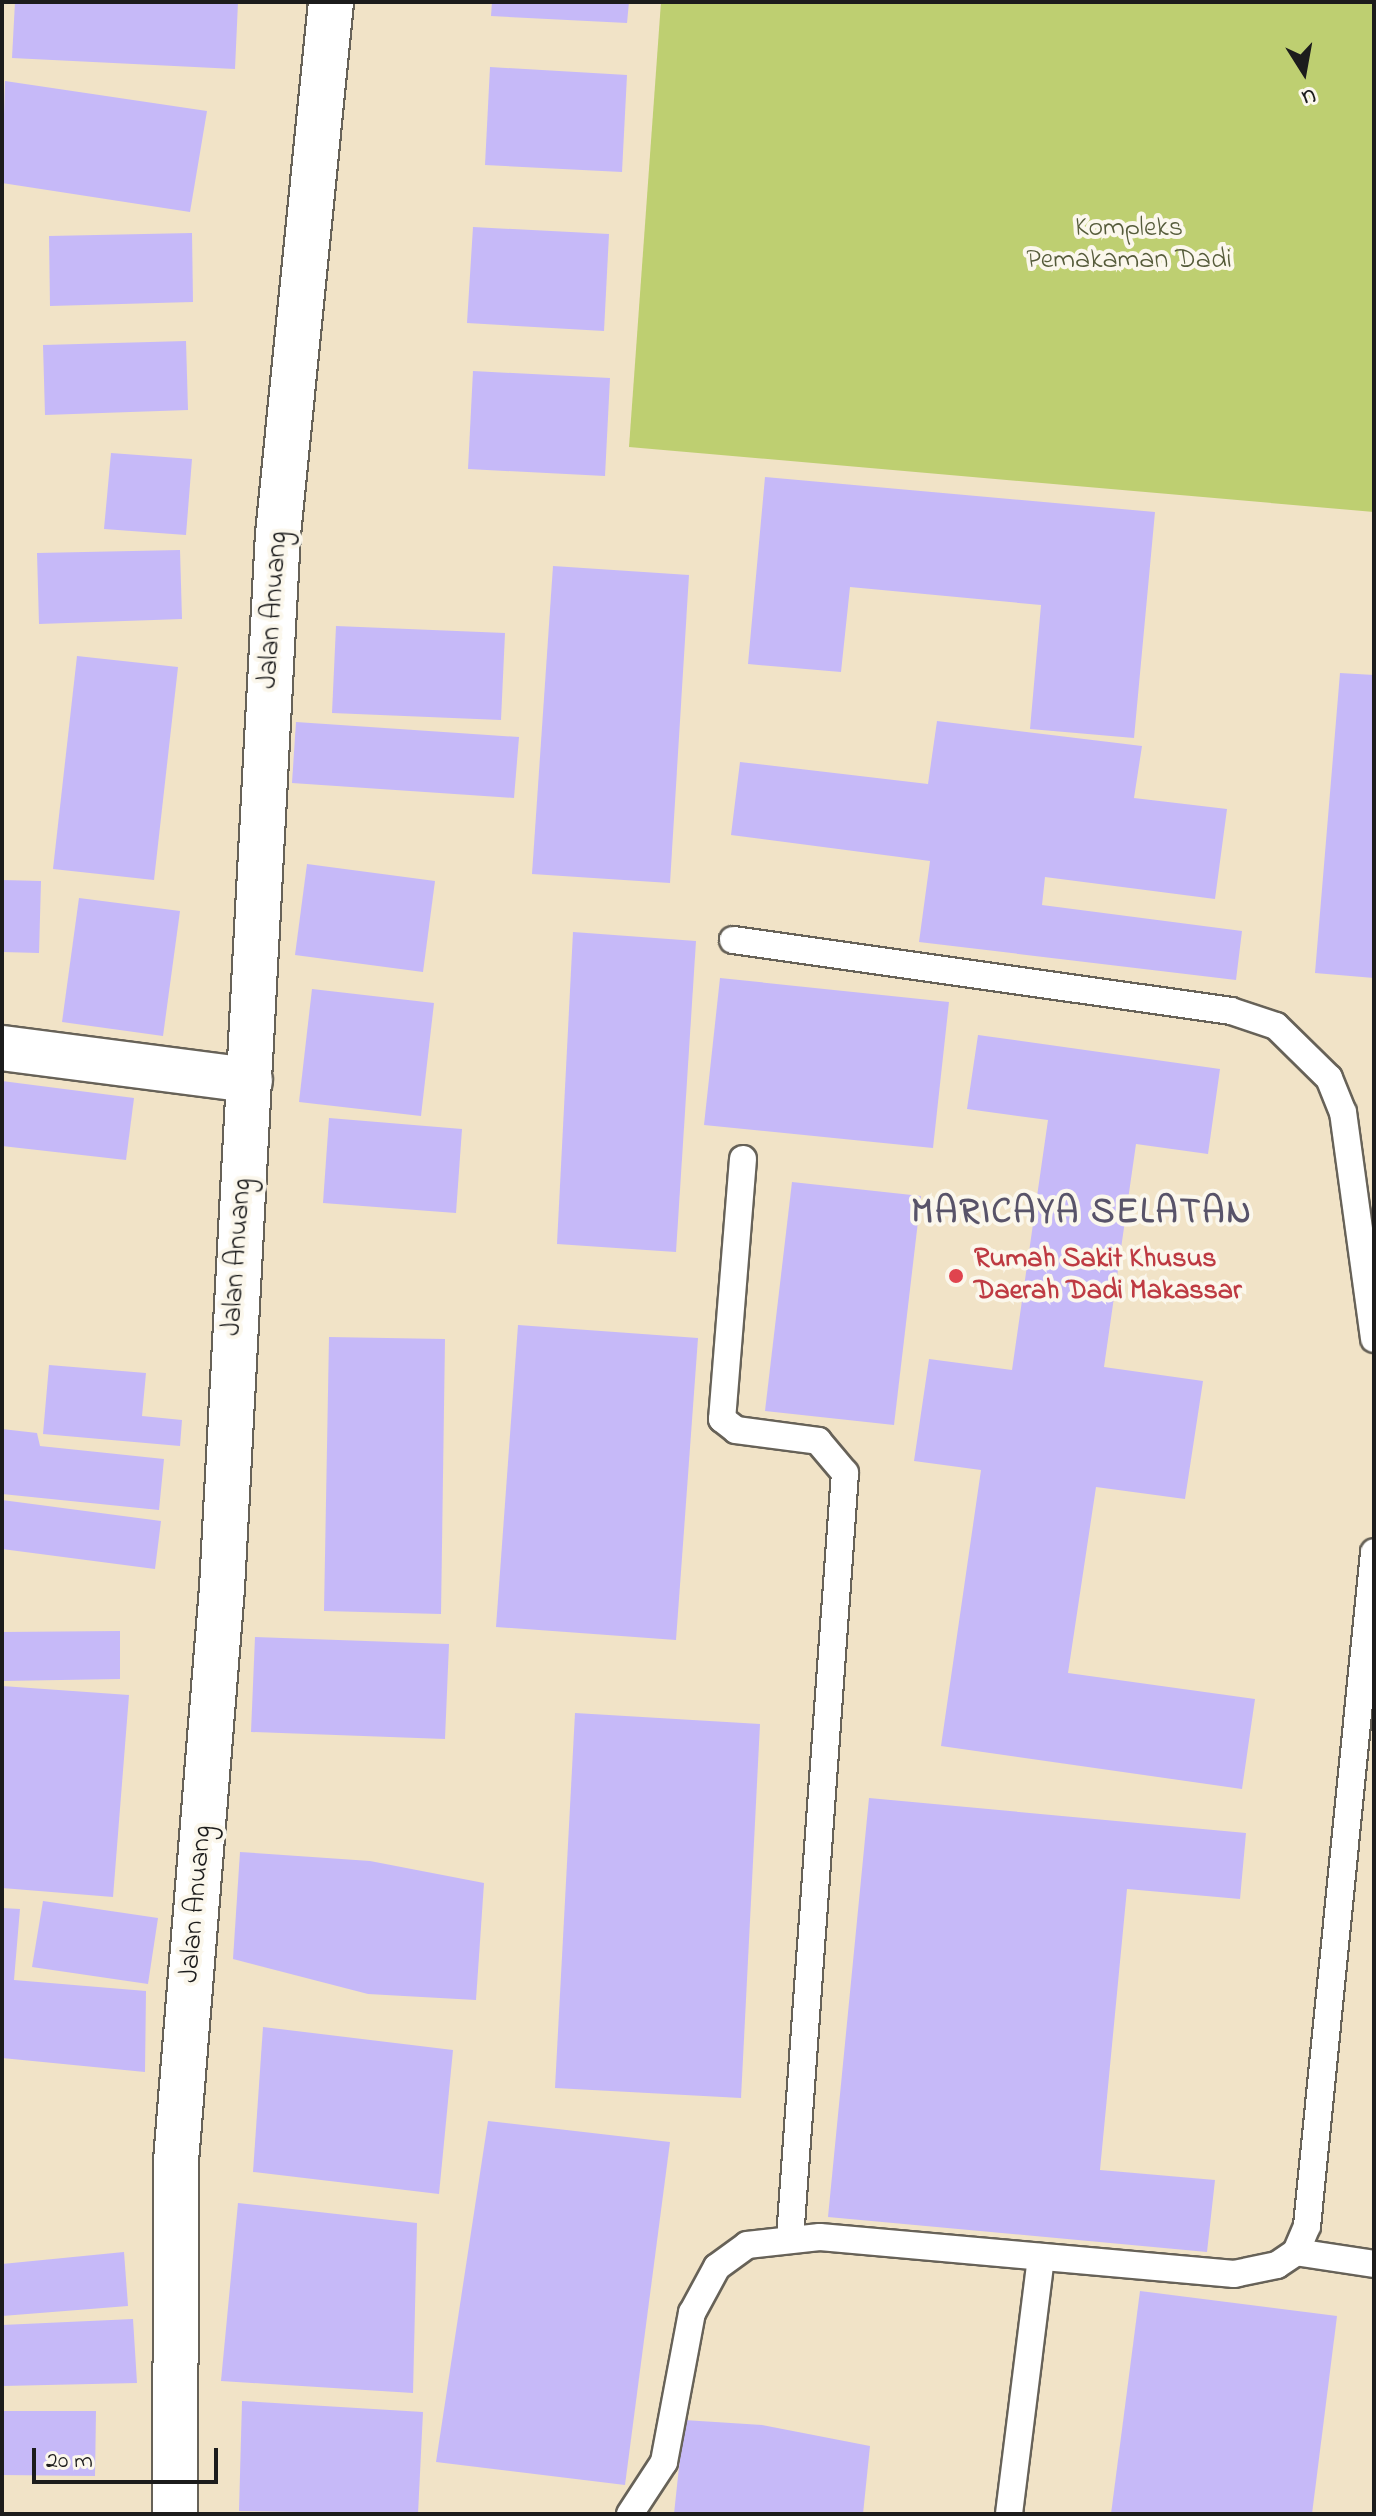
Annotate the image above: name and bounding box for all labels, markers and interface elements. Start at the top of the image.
north arrow [1264,32,1344,112]
text: U [1299,79,1318,113]
park label: Kompleks Pemakaman Dadi [1026,212,1232,278]
street label: Jalan Anuang [252,530,296,690]
street label: Jalan Anuang [216,1177,260,1337]
district label: MARICAYA SELATAN [911,1192,1253,1236]
place label: Rumah Sakit Khusus Daerah Dadi Makassar [974,1243,1242,1309]
marker: Rumah Sakit Khusus Daerah Dadi Makassar [945,1265,967,1287]
street label: Jalan Anuang [173,1824,221,1984]
scale bar [36,2432,222,2482]
text: 20 m [46,2444,93,2479]

